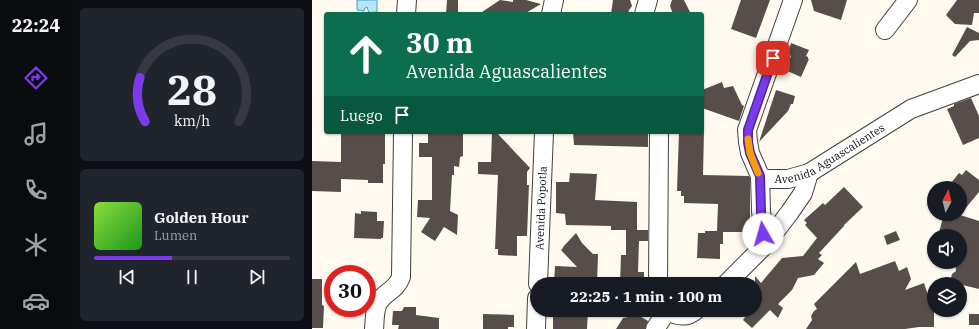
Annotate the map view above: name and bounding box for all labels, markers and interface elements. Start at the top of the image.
text: 22:24 [12,14,60,37]
text: 30 m [406,24,473,61]
icon: ahead [340,28,392,80]
pin [756,41,790,75]
icon: arrive [762,47,784,69]
text: Avenida Aguascalientes [406,60,607,83]
text: 28 [167,62,217,116]
icon: directions [22,64,50,92]
icon: arrive [391,104,413,126]
text: Luego [340,106,383,125]
text: km/h [174,111,210,130]
icon: music [22,120,50,148]
street label: Avenida Aguascalientes [775,120,887,186]
street label: Avenida Popotla [532,166,550,250]
icon: phone [22,176,50,204]
north arrow [927,181,967,221]
map controls [927,181,967,317]
text: Golden Hour [154,208,249,227]
position arrow [742,213,784,255]
text: Lumen [154,227,197,244]
button: sound [927,229,967,269]
icon: climate [22,231,50,259]
speed limit sign: 30 [324,265,376,317]
icon: previous [116,266,138,288]
icon: pause [181,266,203,288]
icon: next [246,266,268,288]
button: layers [927,277,967,317]
icon: car [22,287,50,315]
text: 22:25 · 1 min · 100 m [570,287,722,306]

